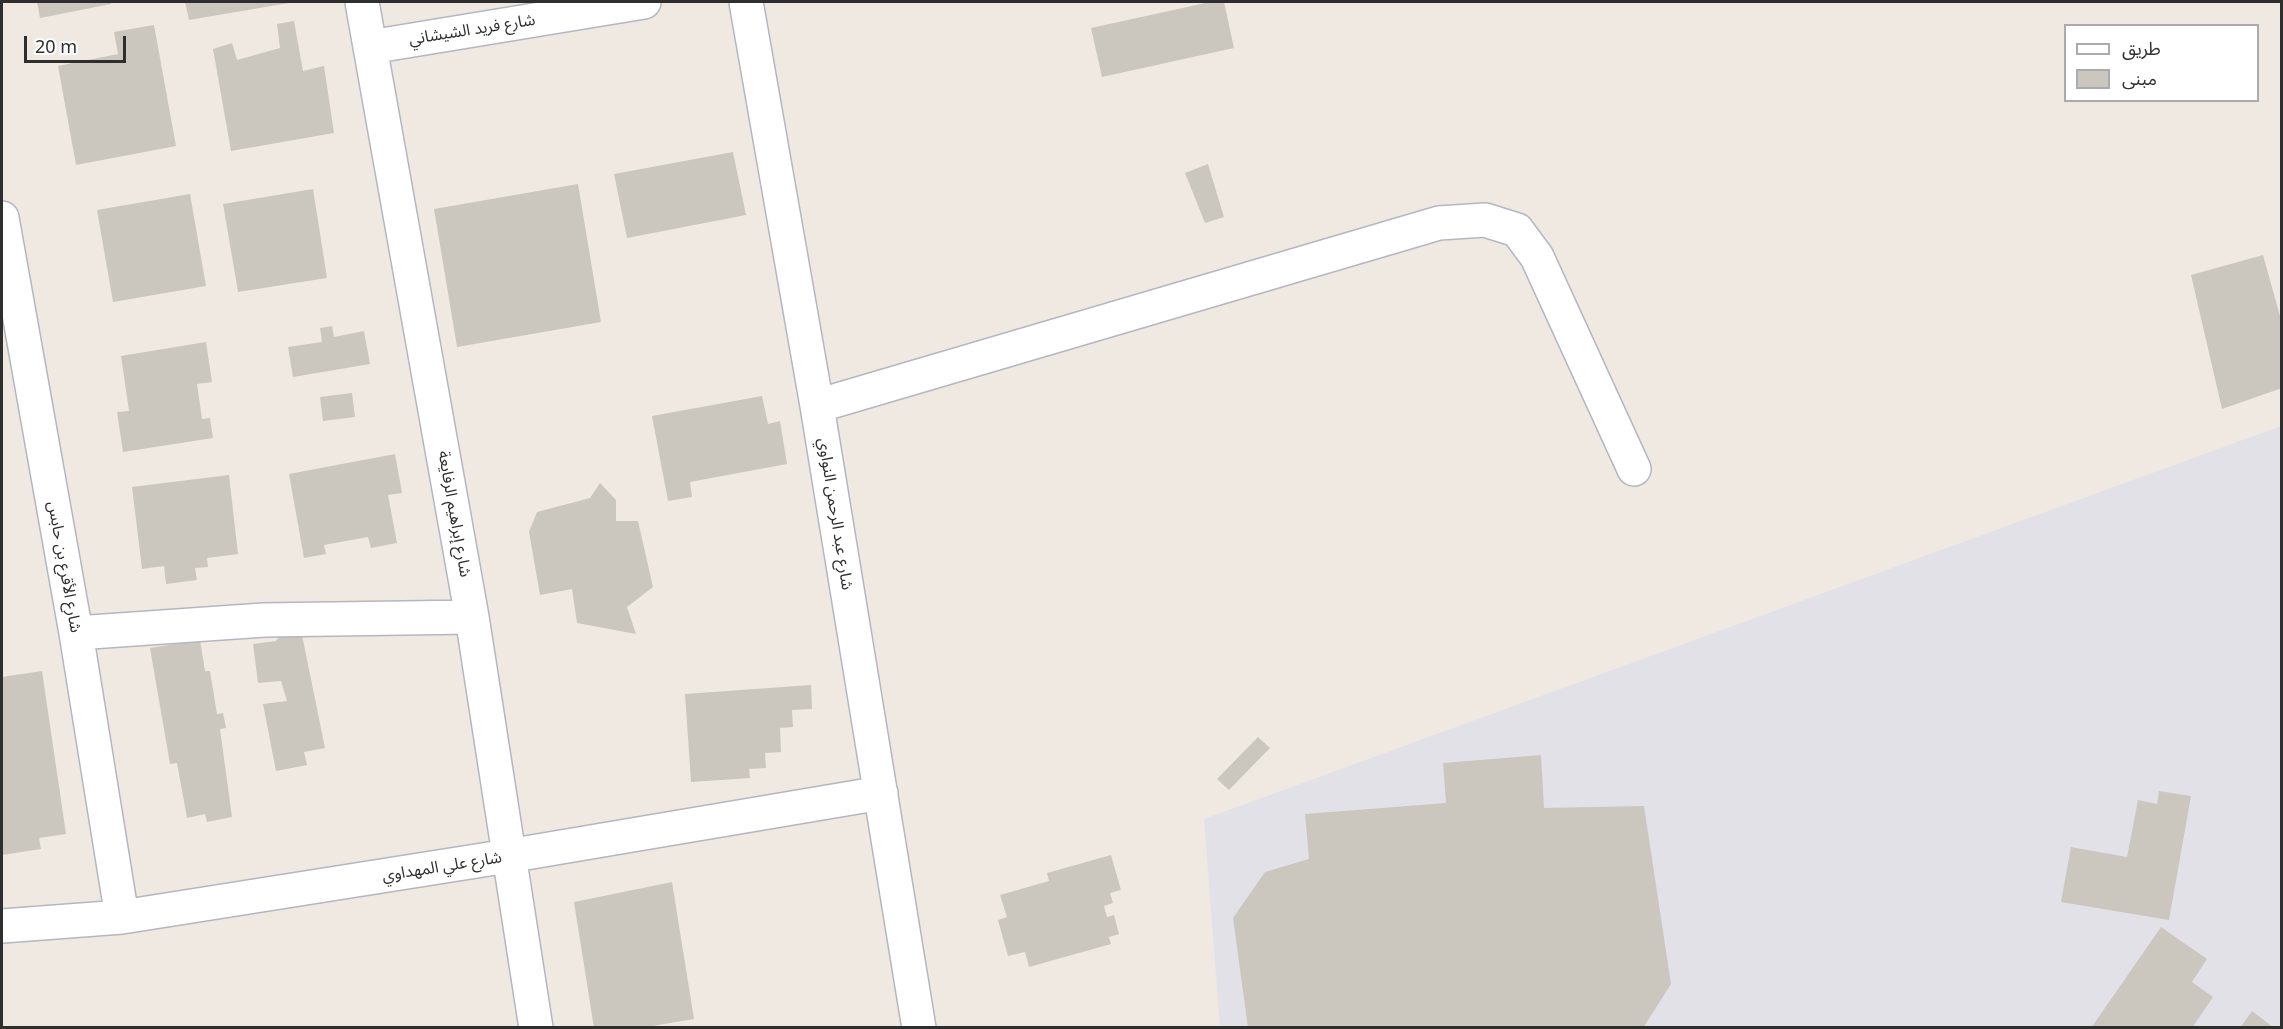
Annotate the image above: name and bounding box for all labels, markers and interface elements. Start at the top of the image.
street label: شارع فريد الشيشاني [407,11,537,49]
scale bar [27,24,129,62]
legend [2064,24,2259,102]
text: 20 m [35,34,77,58]
text: طريق [2122,36,2161,60]
text: مبنى [2122,66,2157,90]
street label: شارع عبد الرحمن النواوي [813,437,857,591]
street label: شارع إبراهيم الرفايعة [433,449,475,579]
street label: شارع الأقرع بن حابس [43,500,85,634]
street label: شارع علي المهداوي [381,848,503,886]

